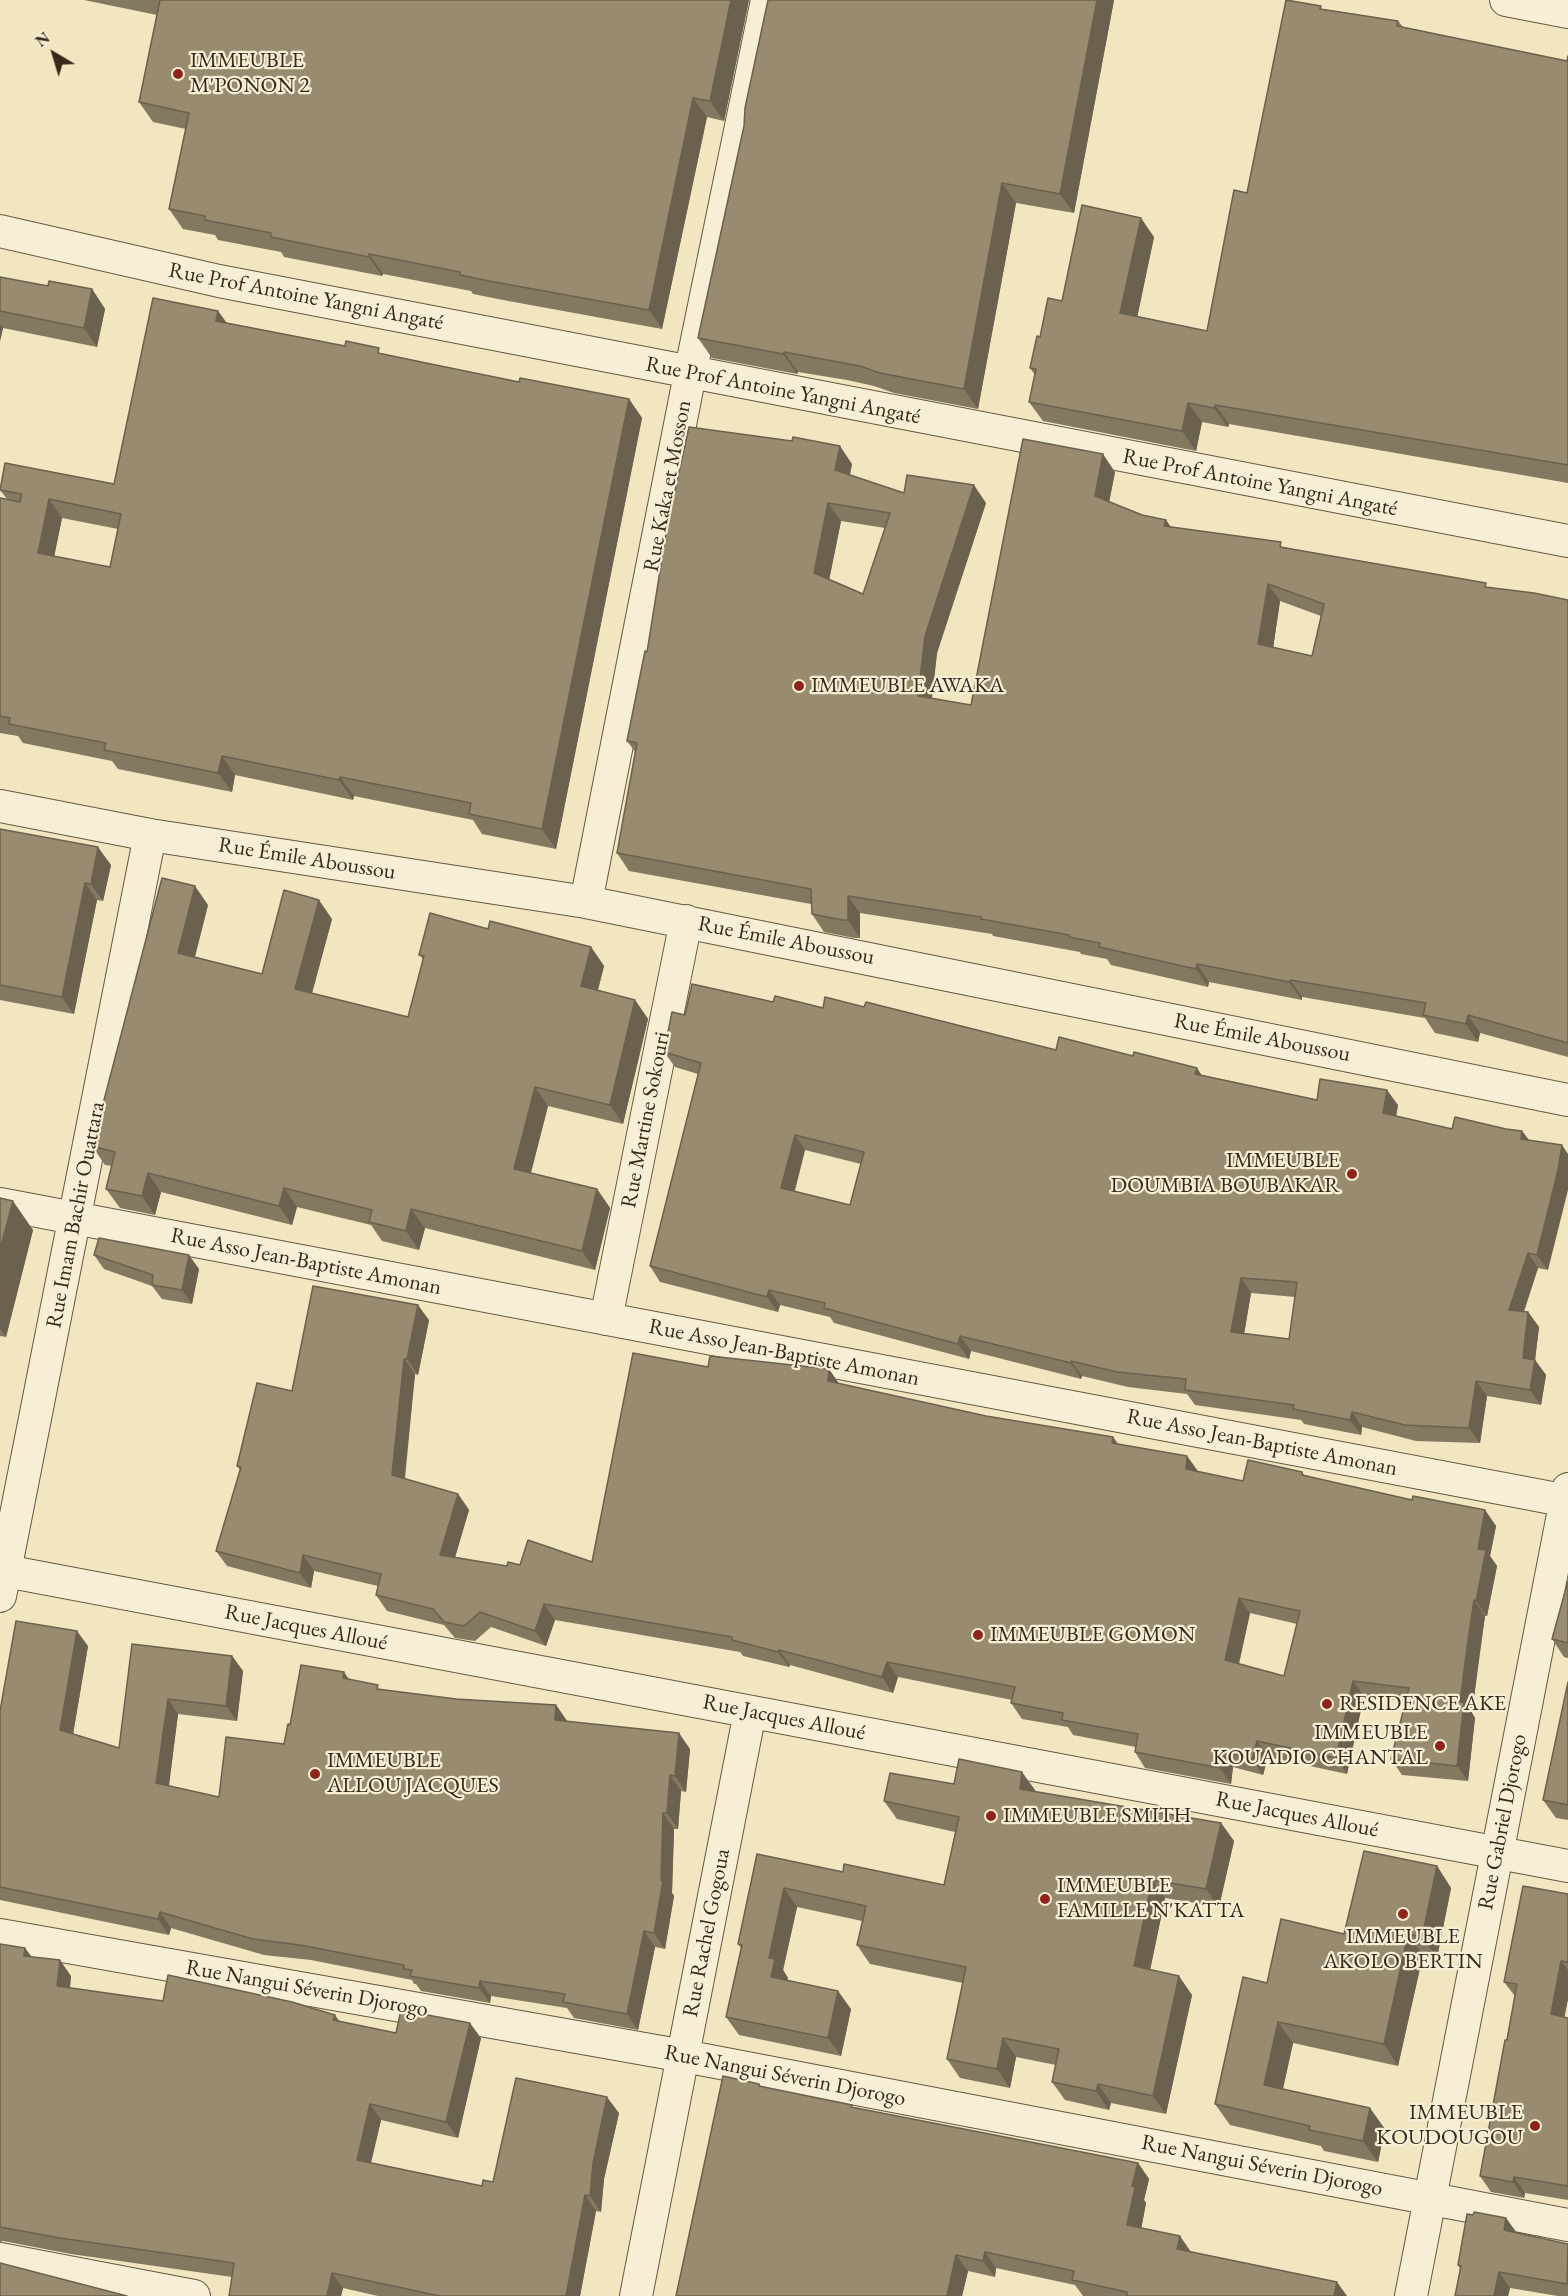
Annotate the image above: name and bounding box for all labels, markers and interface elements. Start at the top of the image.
north arrow [24,24,84,84]
text: N [31,27,54,52]
place label: IMMEUBLE M'PONON 2 [190,48,310,100]
marker: IMMEUBLE M'PONON 2 [171,67,185,81]
street label: Rue Prof Antoine Yangni Angaté [166,257,446,337]
street label: Rue Prof Antoine Yangni Angaté [643,351,923,431]
street label: Rue Kaka et Mosson [638,398,698,574]
street label: Rue Prof Antoine Yangni Angaté [1120,443,1400,523]
place label: IMMEUBLE AWAKA [811,673,1004,699]
marker: IMMEUBLE AWAKA [792,679,806,693]
street label: Rue Émile Aboussou [216,832,398,886]
street label: Rue Émile Aboussou [696,911,876,971]
street label: Rue Émile Aboussou [1172,1008,1352,1068]
street label: Rue Martine Sokouri [616,1030,676,1210]
street label: Rue Imam Bachir Ouattara [41,1100,111,1330]
place label: IMMEUBLE DOUMBIA BOUBAKAR [1111,1148,1340,1200]
marker: IMMEUBLE DOUMBIA BOUBAKAR [1345,1167,1359,1181]
street label: Rue Asso Jean-Baptiste Amonan [168,1223,444,1301]
street label: Rue Asso Jean-Baptiste Amonan [646,1314,922,1392]
street label: Rue Asso Jean-Baptiste Amonan [1124,1404,1400,1482]
street label: Rue Jacques Alloué [222,1599,390,1657]
place label: IMMEUBLE GOMON [990,1622,1195,1648]
marker: IMMEUBLE GOMON [971,1628,985,1642]
street label: Rue Jacques Alloué [700,1689,868,1747]
place label: RESIDENCE AKE [1339,1691,1506,1717]
marker: RESIDENCE AKE [1320,1697,1334,1711]
place label: IMMEUBLE KOUADIO CHANTAL [1212,1720,1428,1772]
street label: Rue Gabriel Djorogo [1473,1732,1533,1912]
marker: IMMEUBLE KOUADIO CHANTAL [1433,1739,1447,1753]
place label: IMMEUBLE ALLOU JACQUES [327,1748,499,1800]
marker: IMMEUBLE ALLOU JACQUES [308,1767,322,1781]
street label: Rue Jacques Alloué [1213,1786,1381,1844]
place label: IMMEUBLE SMITH [1003,1803,1191,1829]
marker: IMMEUBLE SMITH [984,1809,998,1823]
street label: Rue Rachel Gogoua [678,1847,736,2019]
place label: IMMEUBLE FAMILLE N'KATTA [1057,1873,1244,1924]
marker: IMMEUBLE FAMILLE N'KATTA [1038,1892,1052,1906]
marker: IMMEUBLE AKOLO BERTIN [1396,1907,1410,1921]
place label: IMMEUBLE AKOLO BERTIN [1323,1924,1483,1976]
street label: Rue Nangui Séverin Djorogo [184,1955,430,2023]
street label: Rue Nangui Séverin Djorogo [662,2040,908,2112]
place label: IMMEUBLE KOUDOUGOU [1376,2100,1523,2152]
marker: IMMEUBLE KOUDOUGOU [1528,2119,1542,2133]
street label: Rue Nangui Séverin Djorogo [1139,2130,1385,2202]

